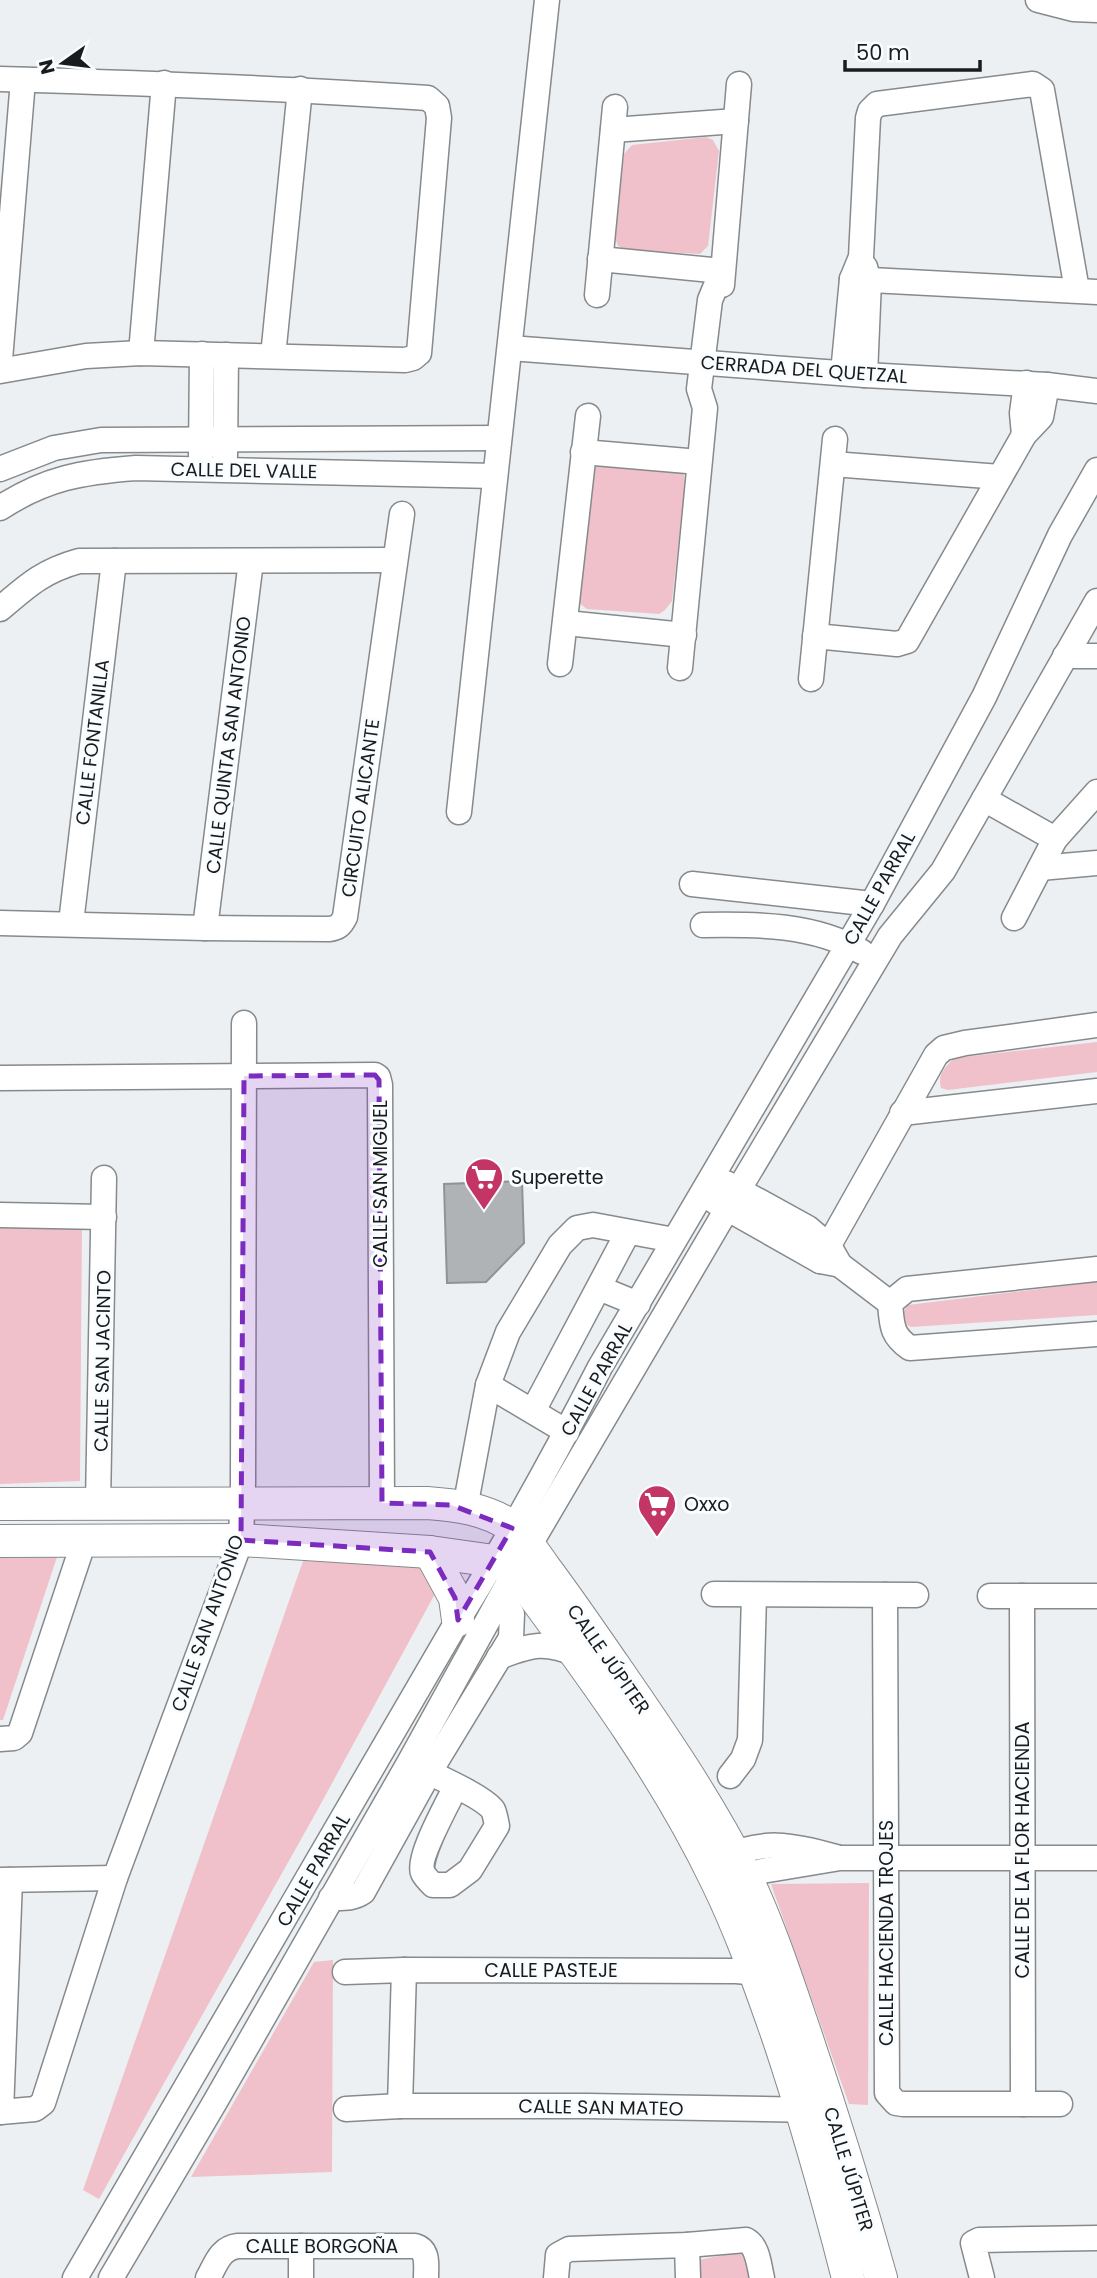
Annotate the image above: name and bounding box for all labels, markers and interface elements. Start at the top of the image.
north arrow [28,28,98,98]
scale bar [845,28,980,72]
text: 50 m [856,38,910,67]
text: N [32,57,62,77]
street label: CERRADA DEL QUETZAL [700,349,908,390]
street label: CALLE DEL VALLE [170,456,318,485]
street label: CALLE QUINTA SAN ANTONIO [199,615,258,875]
street label: CALLE FONTANILLA [69,657,116,827]
street label: CIRCUITO ALICANTE [335,717,386,899]
street label: CALLE PARRAL [837,826,922,950]
street label: CALLE SAN MIGUEL [367,1100,394,1268]
supermarket icon: Superette [463,1156,505,1211]
place label: Superette [511,1164,603,1191]
street label: CALLE SAN JACINTO [87,1270,118,1452]
street label: CALLE PARRAL [554,1317,639,1441]
supermarket icon: Oxxo [636,1483,678,1538]
place label: Oxxo [684,1491,729,1518]
street label: CALLE SAN ANTONIO [165,1531,250,1715]
street label: CALLE JÚPITER [561,1599,657,1720]
street label: CALLE DE LA FLOR HACIENDA [1009,1721,1036,1979]
street label: CALLE PARRAL [270,1809,357,1932]
street label: CALLE HACIENDA TROJES [873,1820,900,2046]
street label: CALLE PASTEJE [484,1957,618,1984]
street label: CALLE SAN MATEO [518,2093,684,2122]
street label: CALLE JÚPITER [817,2104,880,2235]
street label: CALLE BORGOÑA [246,2233,399,2260]

